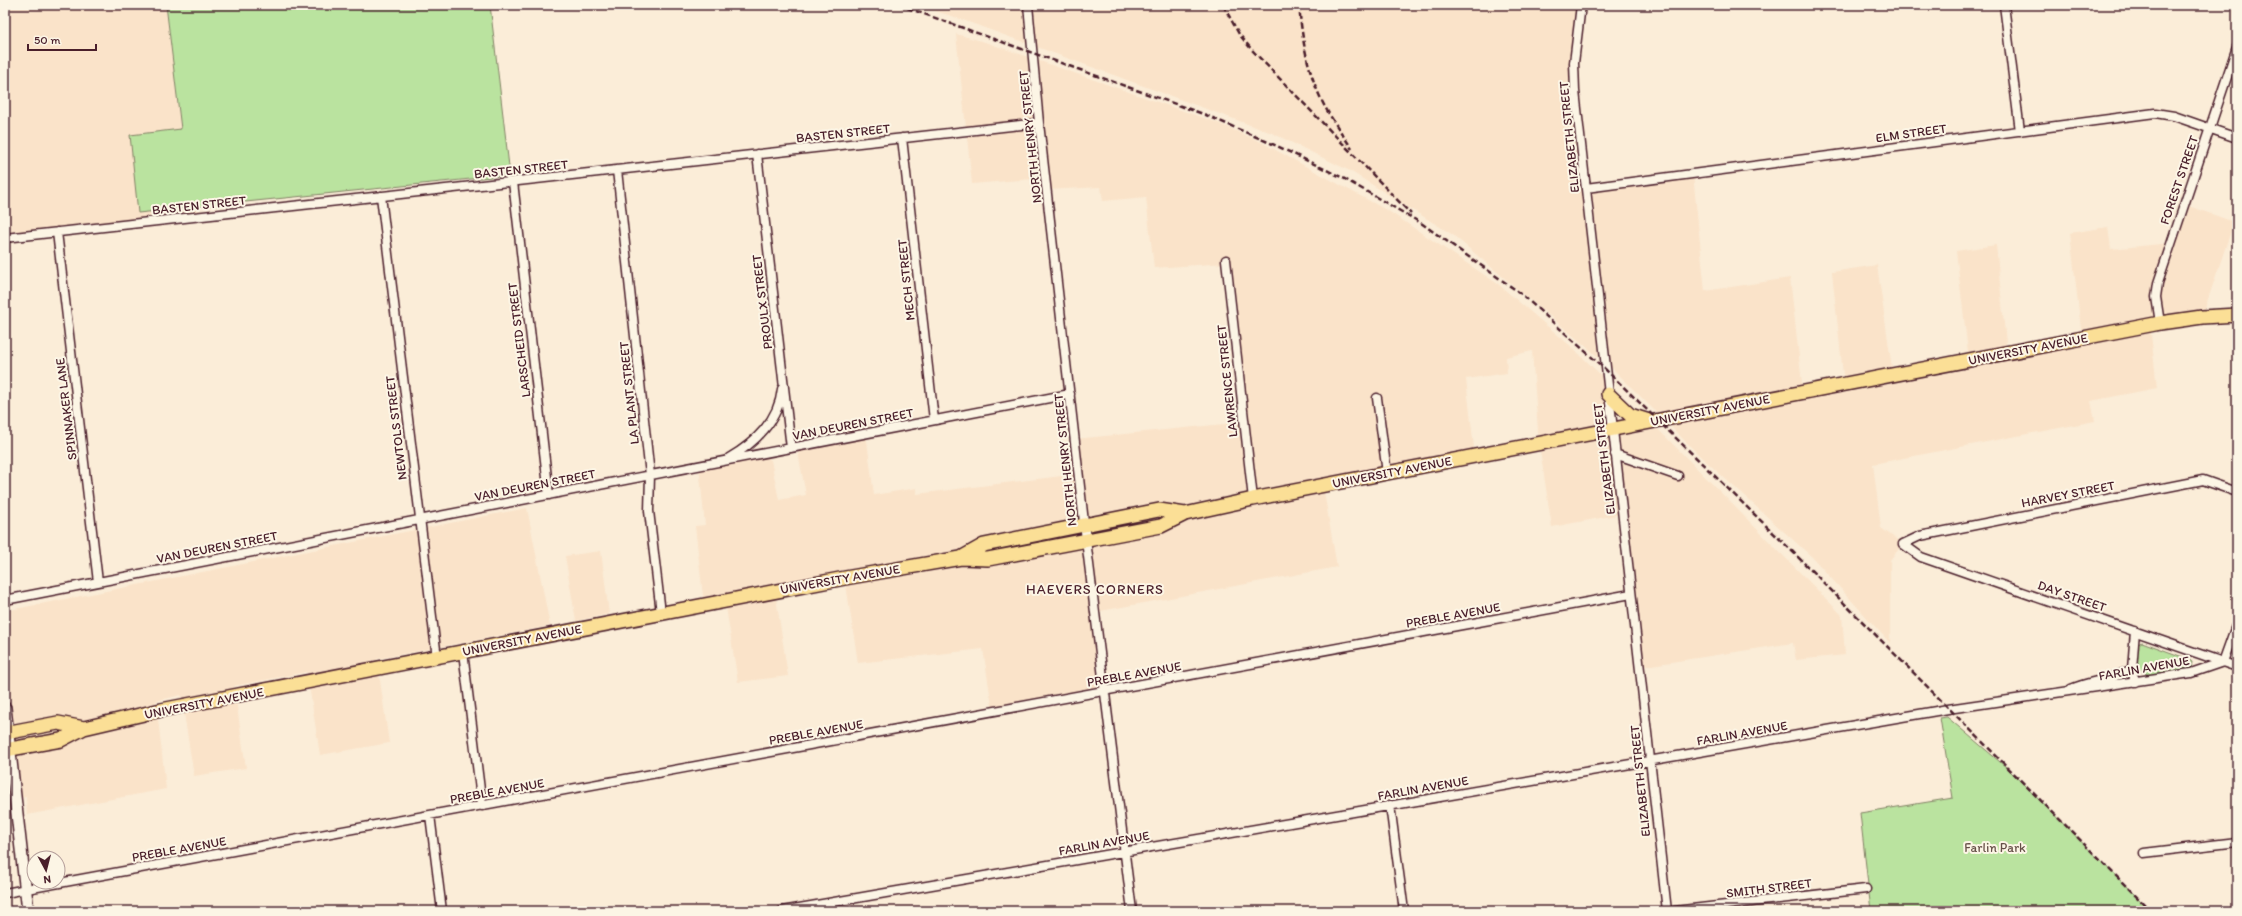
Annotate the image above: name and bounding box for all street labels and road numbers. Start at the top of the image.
street label: NORTH HENRY STREET [1016,69,1044,204]
street label: ELIZABETH STREET [1556,80,1582,194]
street label: ELM STREET [1875,120,1948,145]
street label: BASTEN STREET [795,121,891,145]
street label: FOREST STREET [2157,133,2201,226]
street label: BASTEN STREET [473,157,569,181]
street label: BASTEN STREET [151,193,247,217]
street label: MECH STREET [894,238,918,322]
street label: PROULX STREET [749,253,775,350]
street label: LARSCHEID STREET [504,281,533,398]
street label: LAWRENCE STREET [1214,323,1240,438]
street label: UNIVERSITY AVENUE [1967,330,2089,368]
street label: LA PLANT STREET [616,340,642,445]
street label: SPINNAKER LANE [52,357,80,461]
street label: NEWTOLS STREET [382,374,410,481]
street label: UNIVERSITY AVENUE [1649,391,1771,429]
street label: NORTH HENRY STREET [1051,392,1079,527]
street label: ELIZABETH STREET [1590,402,1618,516]
street label: VAN DEUREN STREET [791,405,915,443]
street label: UNIVERSITY AVENUE [1331,453,1453,491]
street label: VAN DEUREN STREET [473,466,597,504]
street label: HARVEY STREET [2020,477,2117,510]
street label: VAN DEUREN STREET [155,528,279,566]
street label: UNIVERSITY AVENUE [779,561,901,597]
street label: DAY STREET [2036,577,2109,615]
street label: PREBLE AVENUE [1405,599,1501,631]
street label: UNIVERSITY AVENUE [461,621,583,659]
street label: FARLIN AVENUE [2097,653,2191,683]
street label: PREBLE AVENUE [1086,658,1182,690]
street label: UNIVERSITY AVENUE [143,684,265,722]
street label: PREBLE AVENUE [768,716,864,748]
street label: FARLIN AVENUE [1695,718,1789,748]
street label: ELIZABETH STREET [1627,724,1653,838]
street label: FARLIN AVENUE [1376,773,1470,803]
street label: PREBLE AVENUE [449,775,545,807]
street label: FARLIN AVENUE [1057,828,1151,858]
street label: PREBLE AVENUE [131,833,227,865]
street label: SMITH STREET [1725,875,1813,901]

